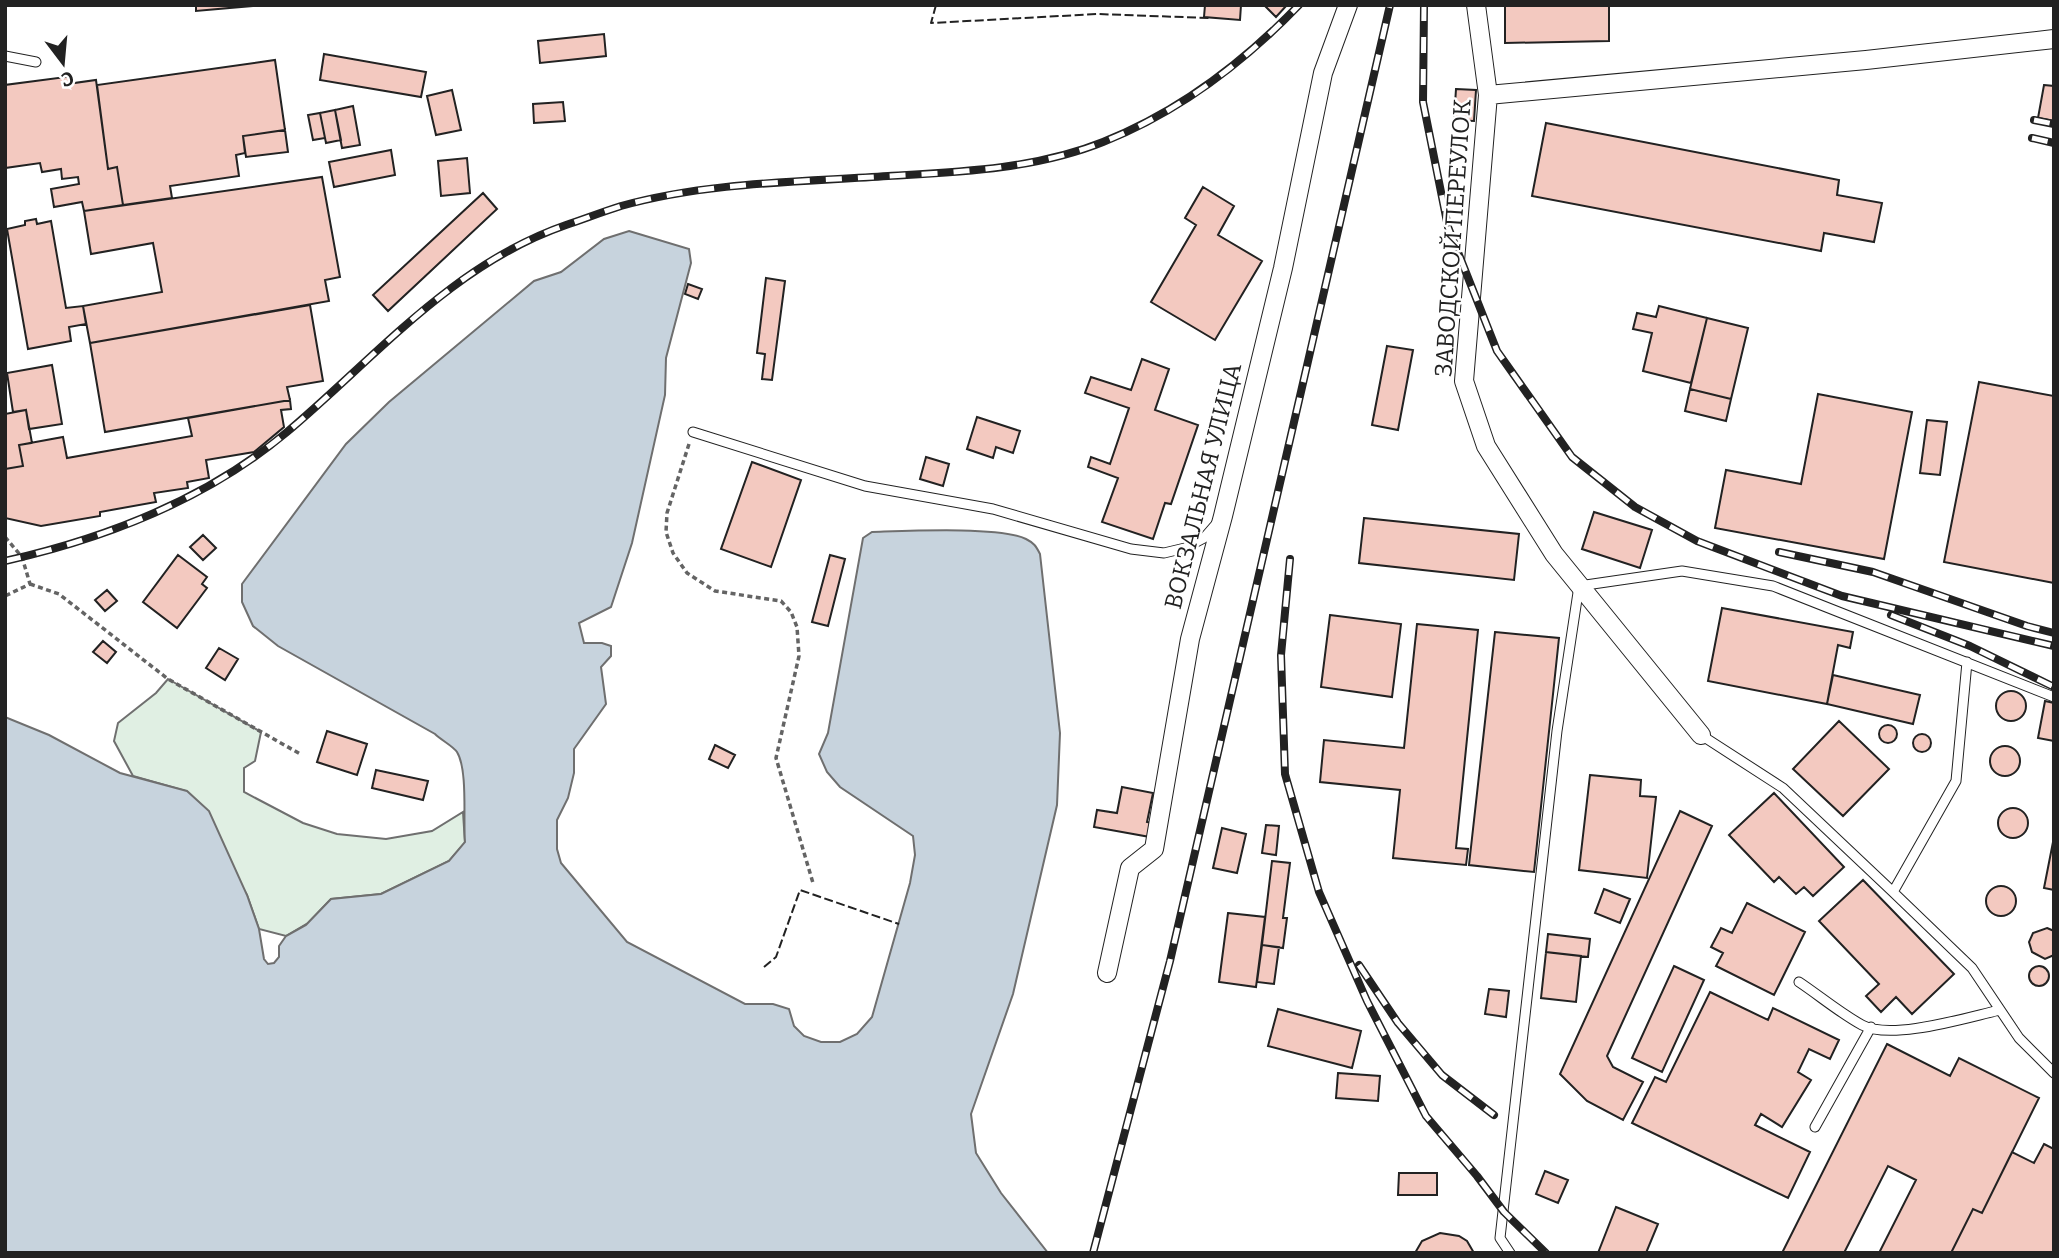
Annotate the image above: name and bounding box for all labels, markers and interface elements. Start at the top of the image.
north arrow [28,28,98,98]
text: С [59,66,76,92]
street label: ЗАВОДСКОЙ ПЕРЕУЛОК [1429,98,1477,378]
street label: ВОКЗАЛЬНАЯ УЛИЦА [1159,360,1247,612]

